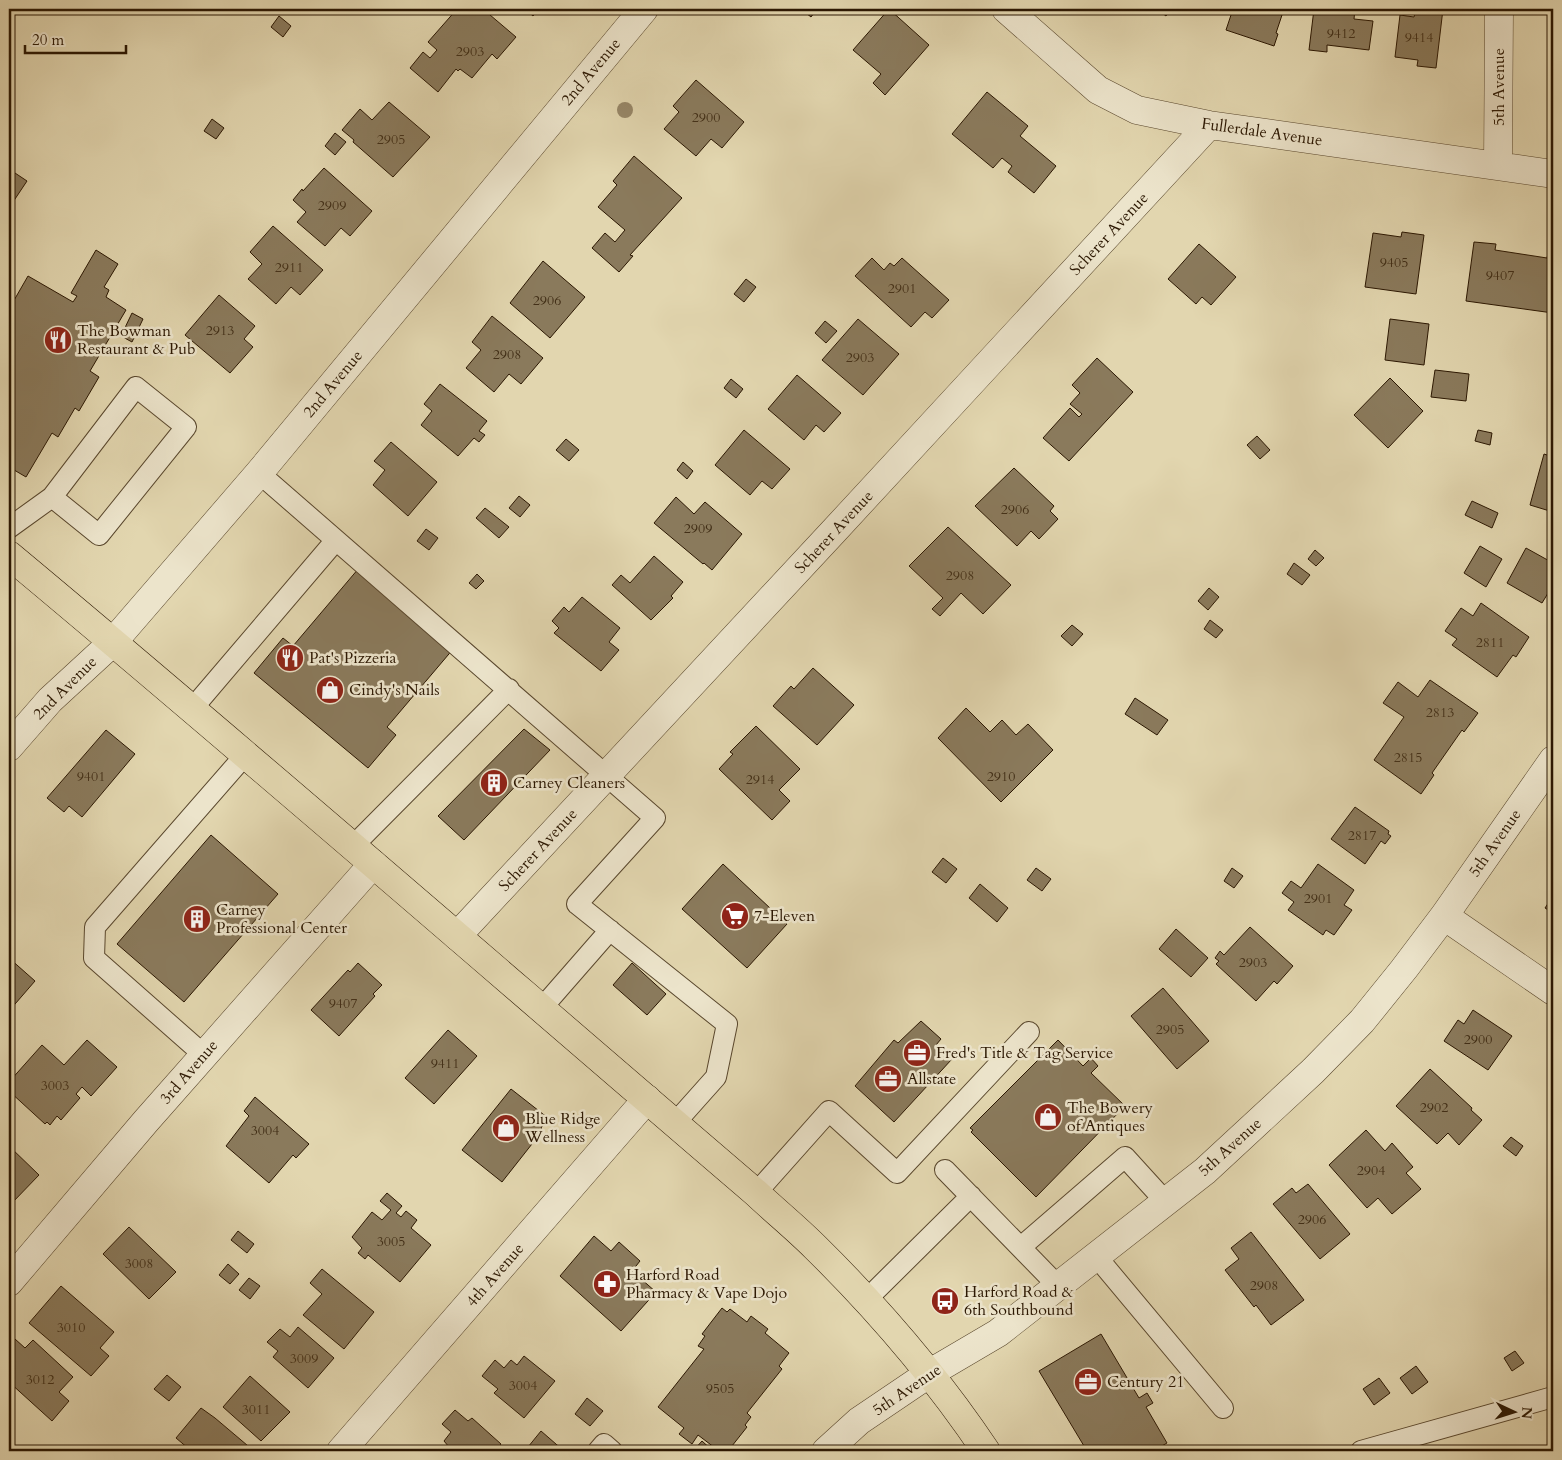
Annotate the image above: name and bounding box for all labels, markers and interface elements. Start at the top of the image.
scale bar [25,22,126,54]
house number: 9412 [1327,24,1355,43]
house number: 9414 [1405,28,1433,47]
text: 20 m [32,30,64,50]
street label: 2nd Avenue [556,34,626,110]
house number: 2903 [456,42,484,61]
street label: 5th Avenue [1488,48,1510,126]
house number: 2900 [692,108,720,127]
street label: Fullerdale Avenue [1200,113,1324,151]
house number: 2905 [377,130,405,149]
street label: Scherer Avenue [1065,188,1153,280]
house number: 2909 [318,196,346,215]
house number: 9405 [1380,253,1408,272]
house number: 2911 [275,258,303,277]
house number: 9407 [1486,266,1514,285]
house number: 2901 [888,279,916,298]
house number: 2906 [533,291,561,310]
place label: The Bowman Restaurant & Pub [77,320,196,360]
house number: 2913 [206,321,234,340]
restaurant icon: The Bowman Restaurant & Pub [43,325,73,355]
house number: 2908 [493,345,521,364]
street label: 2nd Avenue [298,346,368,422]
house number: 2903 [846,348,874,367]
street label: Scherer Avenue [790,486,878,578]
house number: 2906 [1001,500,1029,519]
house number: 2909 [684,519,712,538]
house number: 2908 [946,566,974,585]
house number: 2811 [1476,633,1504,652]
restaurant icon: Pat's Pizzeria [275,643,305,673]
place label: Pat's Pizzeria [309,647,397,669]
street label: 2nd Avenue [28,651,102,725]
shop icon: Cindy's Nails [315,675,345,705]
place label: Cindy's Nails [349,679,440,701]
house number: 2813 [1426,703,1454,722]
house number: 2815 [1394,748,1422,767]
house number: 9401 [77,767,105,786]
house number: 2910 [987,767,1015,786]
building icon: Carney Cleaners [479,768,509,798]
house number: 2914 [746,770,774,789]
place label: Carney Cleaners [513,772,625,794]
street label: Scherer Avenue [494,804,582,896]
street label: 5th Avenue [1464,805,1526,881]
house number: 2817 [1348,826,1376,845]
house number: 2901 [1304,889,1332,908]
place label: Carney Professional Center [216,899,347,939]
supermarket icon: 7-Eleven [720,901,750,931]
building icon: Carney Professional Center [182,904,212,934]
place label: 7-Eleven [754,905,815,927]
house number: 2903 [1239,953,1267,972]
house number: 9407 [329,994,357,1013]
house number: 2905 [1156,1020,1184,1039]
house number: 2900 [1464,1030,1492,1049]
street label: 3rd Avenue [155,1035,223,1109]
office icon: Fred's Title & Tag Service [902,1038,932,1068]
place label: Fred's Title & Tag Service [936,1042,1113,1064]
house number: 9411 [431,1054,459,1073]
office icon: Allstate [873,1064,903,1094]
place label: Allstate [907,1068,956,1090]
house number: 3003 [41,1076,69,1095]
place label: The Bowery of Antiques [1067,1097,1154,1137]
house number: 2902 [1420,1098,1448,1117]
shop icon: The Bowery of Antiques [1033,1102,1063,1132]
place label: Blue Ridge Wellness [524,1108,601,1148]
shop icon: Blue Ridge Wellness [491,1113,521,1143]
street label: 5th Avenue [1194,1113,1266,1181]
house number: 3004 [251,1121,279,1140]
house number: 2904 [1357,1161,1385,1180]
house number: 2906 [1298,1210,1326,1229]
house number: 3005 [377,1232,405,1251]
street label: 4th Avenue [461,1238,529,1312]
house number: 3008 [125,1254,153,1273]
place label: Harford Road Pharmacy & Vape Dojo [626,1264,788,1304]
pharmacy icon: Harford Road Pharmacy & Vape Dojo [592,1269,622,1299]
house number: 2908 [1250,1276,1278,1295]
place label: Harford Road & 6th Southbound [964,1281,1074,1321]
bus stop icon: Harford Road & 6th Southbound [930,1286,960,1316]
house number: 3010 [57,1318,85,1337]
house number: 3009 [290,1349,318,1368]
street label: 5th Avenue [868,1359,946,1421]
office icon: Century 21 [1073,1367,1103,1397]
house number: 3012 [26,1370,54,1389]
place label: Century 21 [1107,1371,1184,1393]
house number: 3004 [509,1376,537,1395]
house number: 9505 [706,1379,734,1398]
north arrow [1490,1388,1540,1438]
house number: 3011 [242,1400,270,1419]
text: N [1517,1406,1536,1420]

